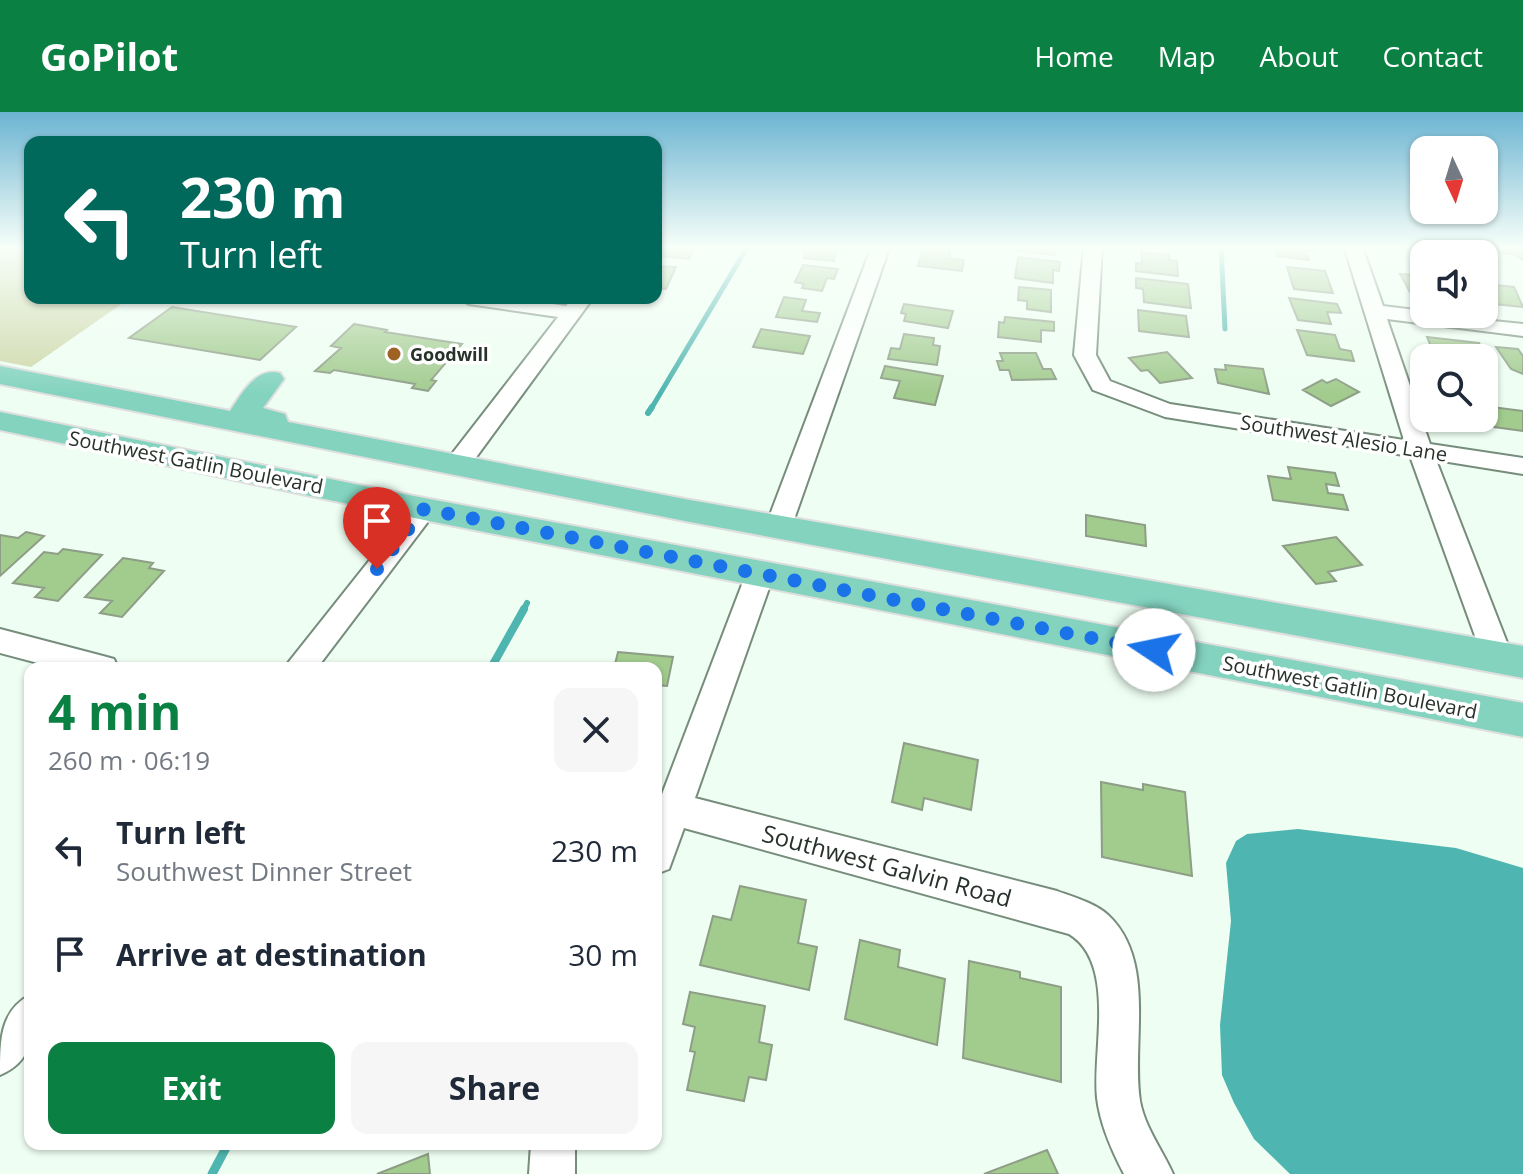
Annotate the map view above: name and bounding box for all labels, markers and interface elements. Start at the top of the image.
text: GoPilot [40,30,178,82]
text: Home [1035,37,1114,75]
text: Map [1158,37,1216,75]
text: About [1260,37,1338,75]
text: Contact [1382,37,1483,75]
north arrow [1410,136,1498,224]
map controls [1410,136,1498,432]
text: 230 m [180,158,346,234]
icon: left [48,168,152,272]
text: Turn left [180,230,322,279]
button: sound [1410,240,1498,328]
place label: Goodwill [410,342,489,366]
button: search [1410,344,1498,432]
marker: Goodwill [385,345,403,363]
street label: Southwest Alesio Lane [1239,408,1449,468]
street label: Southwest Gatlin Boulevard [67,424,325,500]
pin [343,487,411,569]
icon: arrive [355,499,399,543]
position arrow [1112,608,1196,692]
street label: Southwest Gatlin Boulevard [1221,649,1479,725]
text: 4 min [48,679,181,744]
button: close [554,688,638,772]
text: 260 m · 06:19 [48,742,210,778]
text: Turn left [116,812,246,853]
street label: Southwest Galvin Road [759,816,1015,914]
icon: left [48,828,92,872]
text: 230 m [551,830,638,871]
text: Southwest Dinner Street [116,853,412,889]
icon: arrive [48,932,92,976]
text: Arrive at destination [116,934,427,975]
text: 30 m [568,934,638,975]
button: Exit [48,1042,335,1134]
button: Share [351,1042,638,1134]

